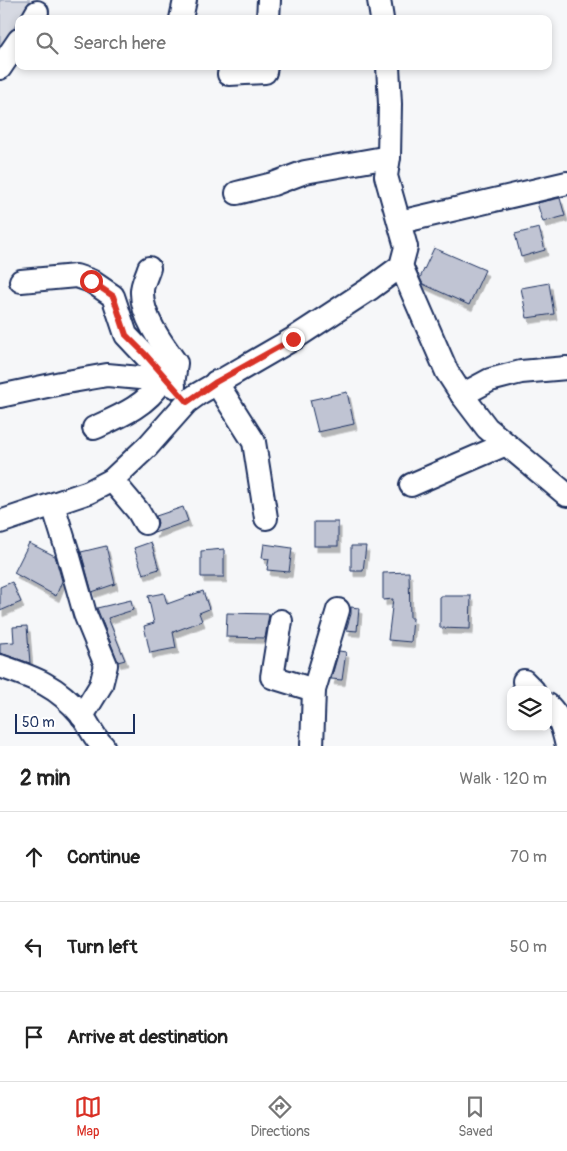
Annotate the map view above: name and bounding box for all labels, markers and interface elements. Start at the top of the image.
search box [15,15,552,70]
icon: search [33,29,61,57]
text: Search here [73,31,166,55]
route start [80,270,103,293]
route end [282,328,305,351]
map controls [507,686,552,731]
button: layers [507,686,552,731]
scale bar [15,711,135,734]
text: 50 m [22,714,55,731]
text: 2 min [20,765,70,792]
text: Walk · 120 m [459,769,547,789]
icon: ahead [20,843,48,871]
text: Continue [67,845,140,869]
text: 70 m [510,847,547,867]
icon: left [20,933,48,961]
text: Turn left [67,935,137,959]
text: 50 m [510,937,547,957]
icon: arrive [20,1023,48,1051]
text: Arrive at destination [67,1025,228,1049]
tab: Map [74,1093,102,1140]
tab: Directions [250,1093,310,1140]
tab: Saved [458,1093,493,1140]

